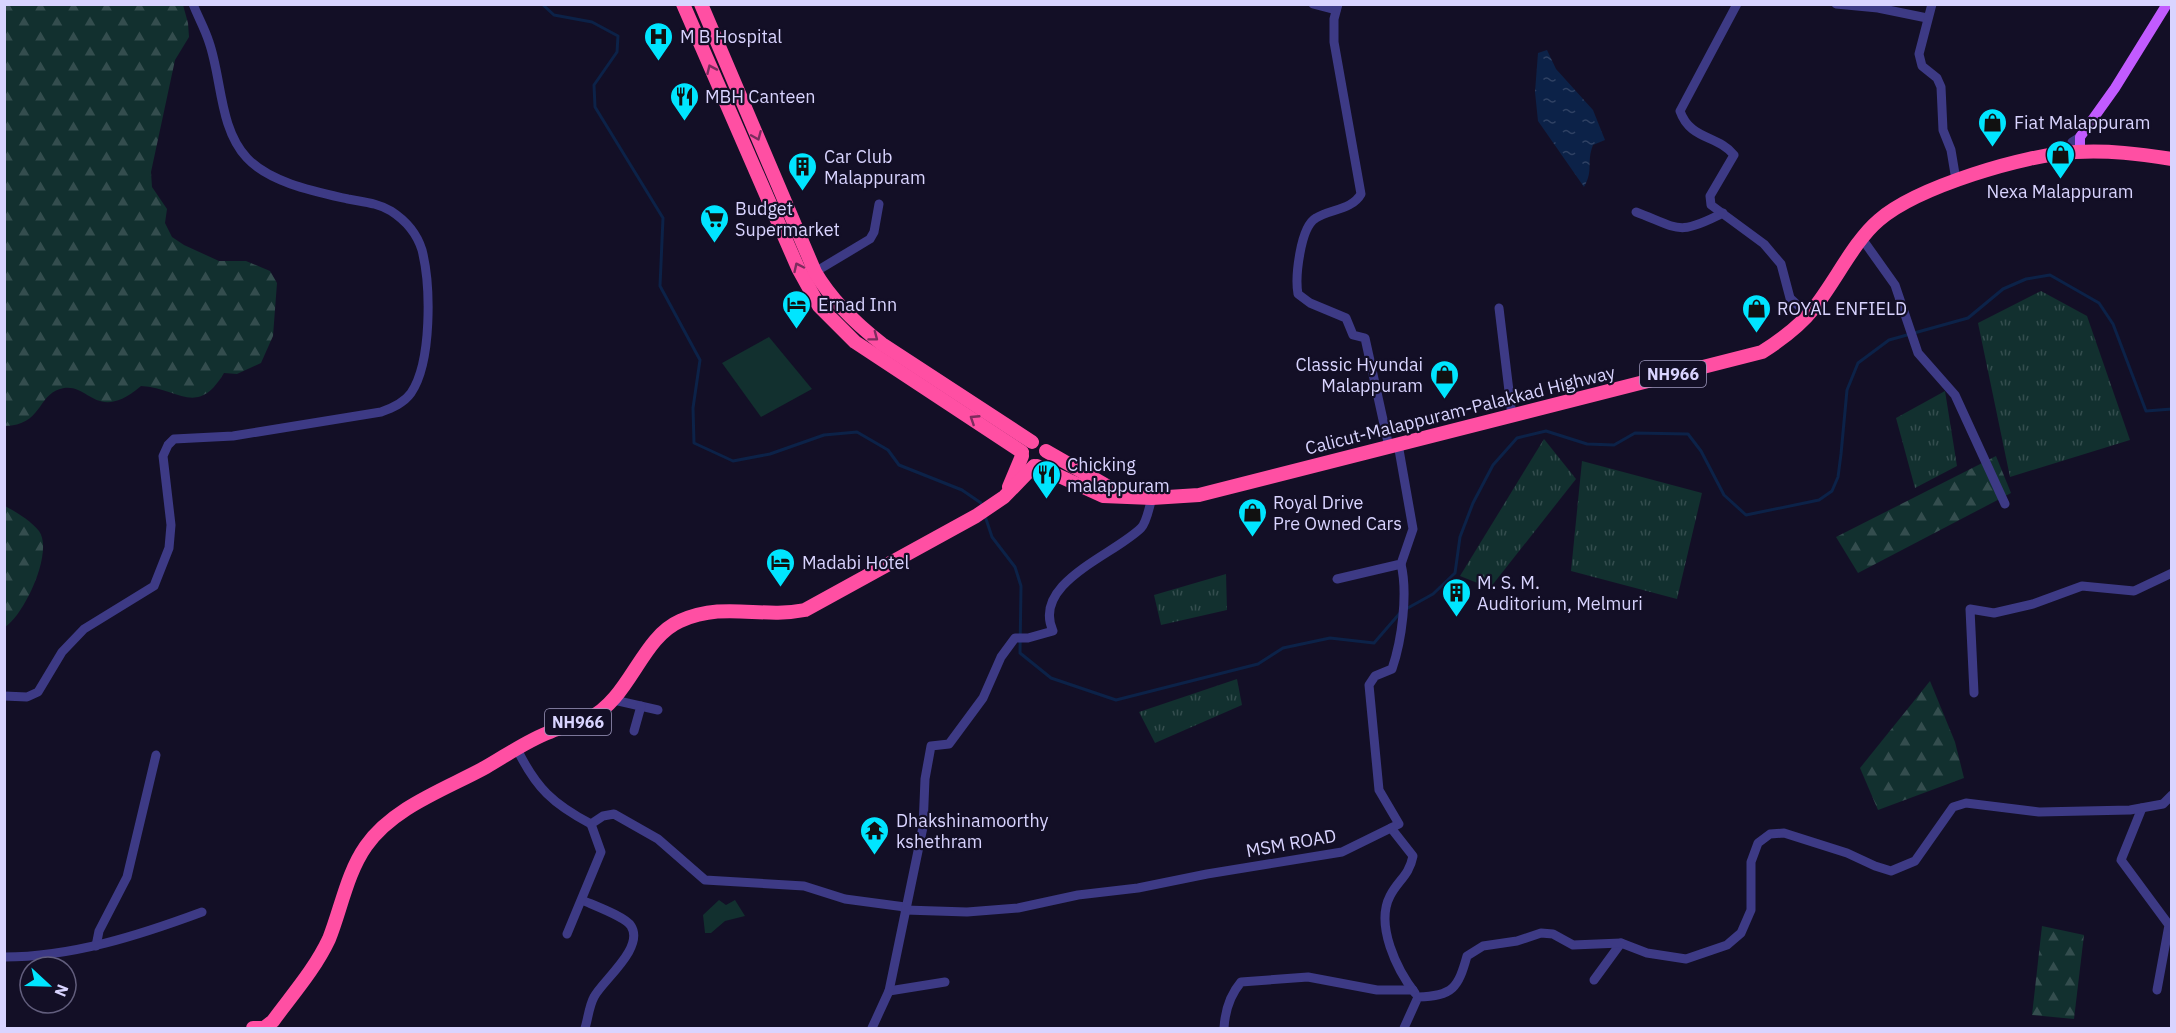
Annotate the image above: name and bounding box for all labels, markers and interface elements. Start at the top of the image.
hospital icon: M B Hospital [643,20,675,62]
place label: M B Hospital [680,25,782,48]
one-way arrow [706,64,718,75]
restaurant icon: MBH Canteen [668,80,700,122]
place label: MBH Canteen [705,85,816,108]
shop icon: Fiat Malappuram [1977,106,2009,148]
place label: Fiat Malappuram [2014,111,2150,134]
one-way arrow [750,129,762,140]
shop icon: Nexa Malappuram [2044,138,2076,180]
place label: Car Club Malappuram [824,145,926,189]
building icon: Car Club Malappuram [787,150,819,192]
place label: Nexa Malappuram [1986,180,2134,203]
place label: Budget Supermarket [735,197,840,241]
supermarket icon: Budget Supermarket [698,202,730,244]
one-way arrow [793,262,805,273]
hotel icon: Ernad Inn [781,288,813,330]
shop icon: ROYAL ENFIELD [1740,292,1772,334]
place label: Ernad Inn [818,293,897,316]
place label: ROYAL ENFIELD [1777,297,1907,320]
one-way arrow [867,330,878,341]
place label: Classic Hyundai Malappuram [1295,353,1423,397]
shop icon: Classic Hyundai Malappuram [1428,358,1460,400]
street label: Calicut-Malappuram-Palakkad Highway [1303,360,1617,460]
road number: NH966 [1640,361,1706,387]
one-way arrow [969,416,980,427]
place label: Chicking malappuram [1067,453,1170,497]
restaurant icon: Chicking malappuram [1030,458,1062,500]
place label: Royal Drive Pre Owned Cars [1273,491,1402,535]
shop icon: Royal Drive Pre Owned Cars [1236,496,1268,538]
hotel icon: Madabi Hotel [765,546,797,588]
place label: Madabi Hotel [802,551,909,574]
place label: M. S. M. Auditorium, Melmuri [1477,571,1643,615]
building icon: M. S. M. Auditorium, Melmuri [1440,576,1472,618]
road number: NH966 [545,709,611,735]
place label: Dhakshinamoorthy kshethram [896,809,1048,853]
temple icon: Dhakshinamoorthy kshethram [859,814,891,856]
street label: MSM ROAD [1244,824,1338,862]
north arrow [18,955,78,1015]
text: N [50,981,73,1000]

